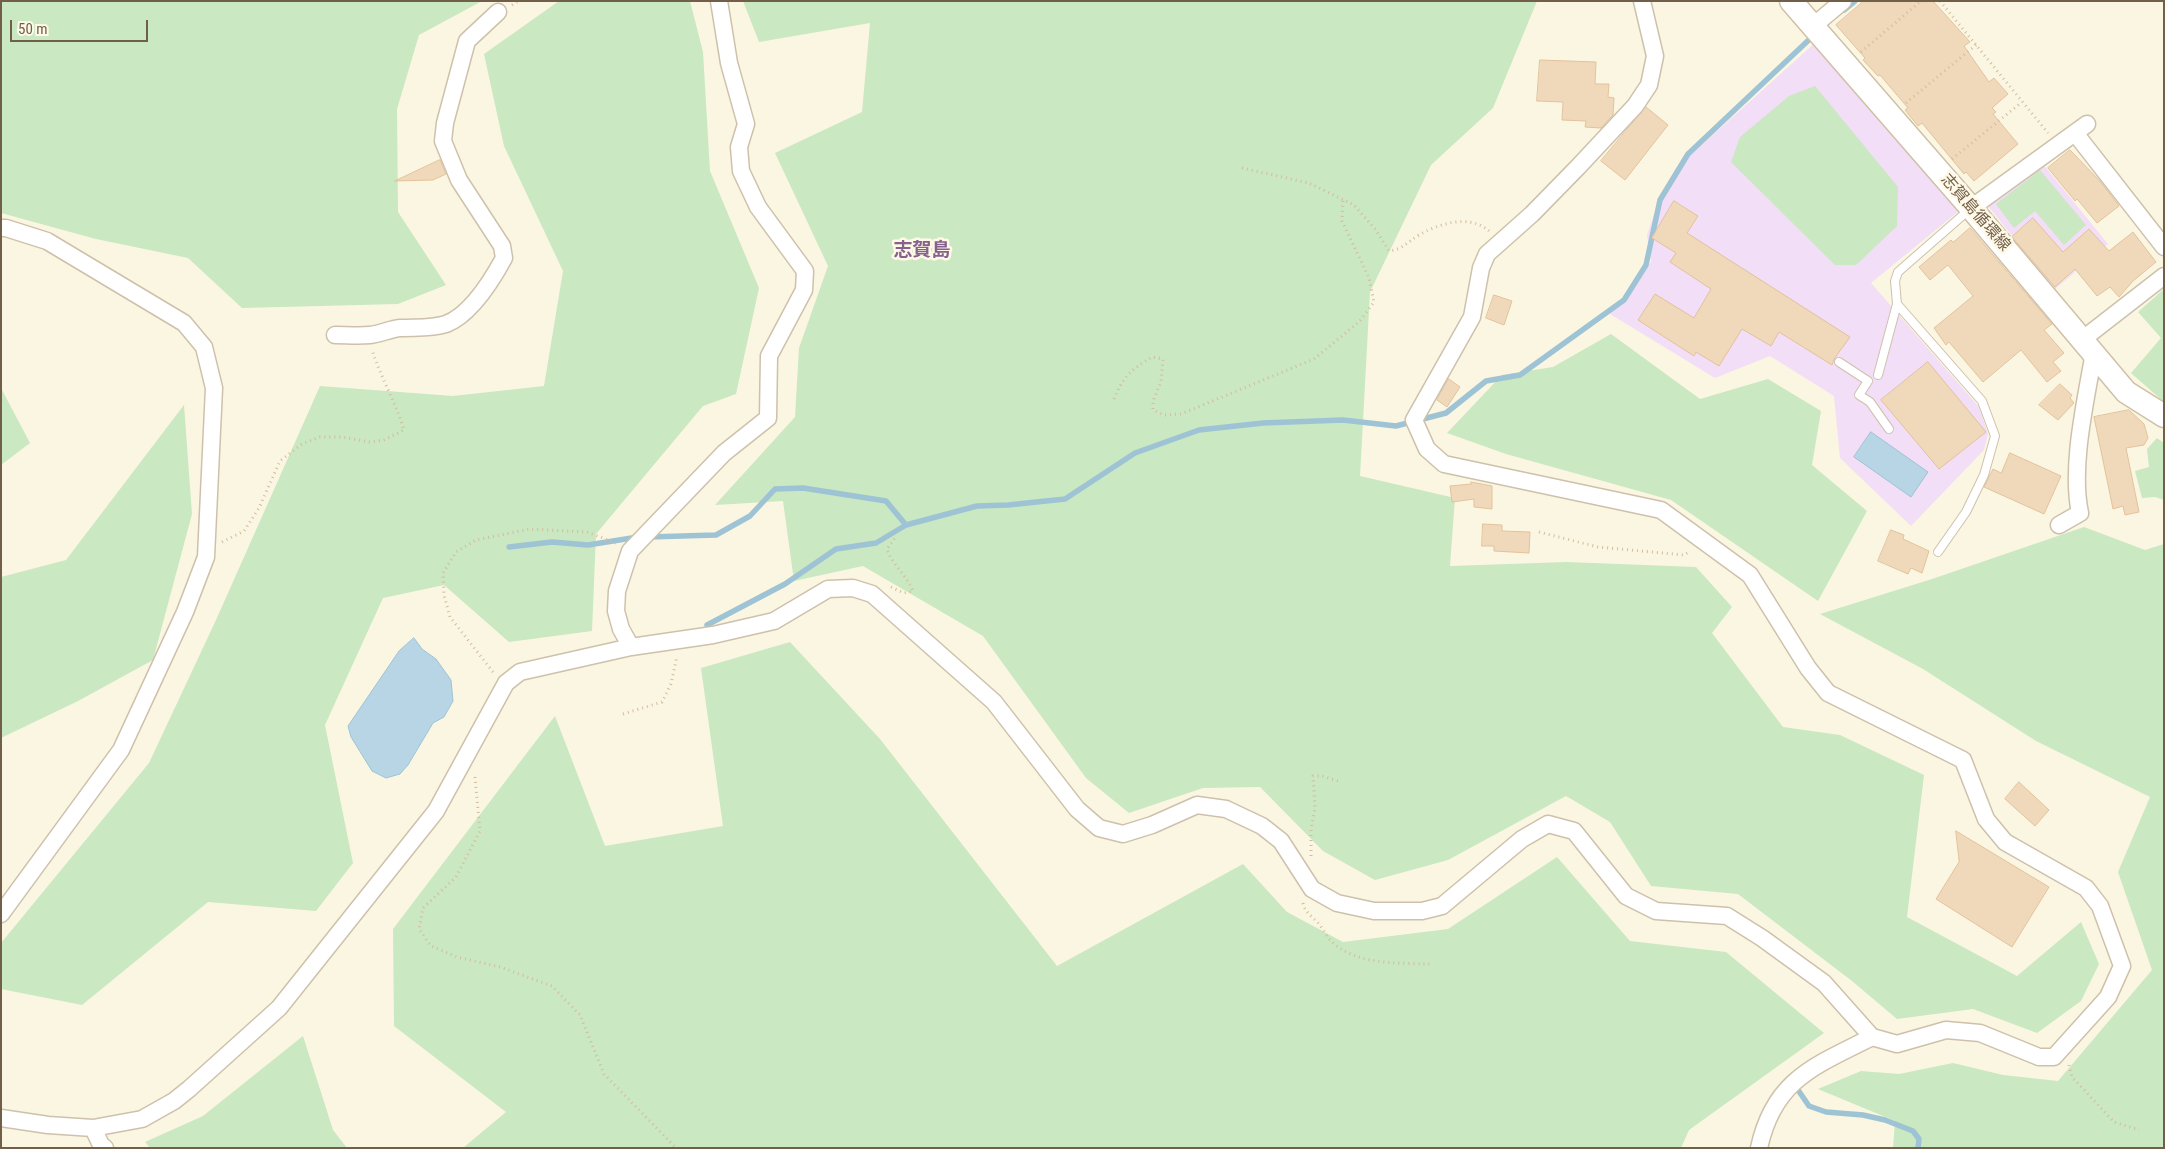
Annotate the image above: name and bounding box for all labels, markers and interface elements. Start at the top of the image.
scale bar [12,10,150,42]
text: 50 m [18,20,48,38]
street label: 志賀島循環線 [1936,170,2014,256]
district label: 志賀島 [894,240,950,262]

